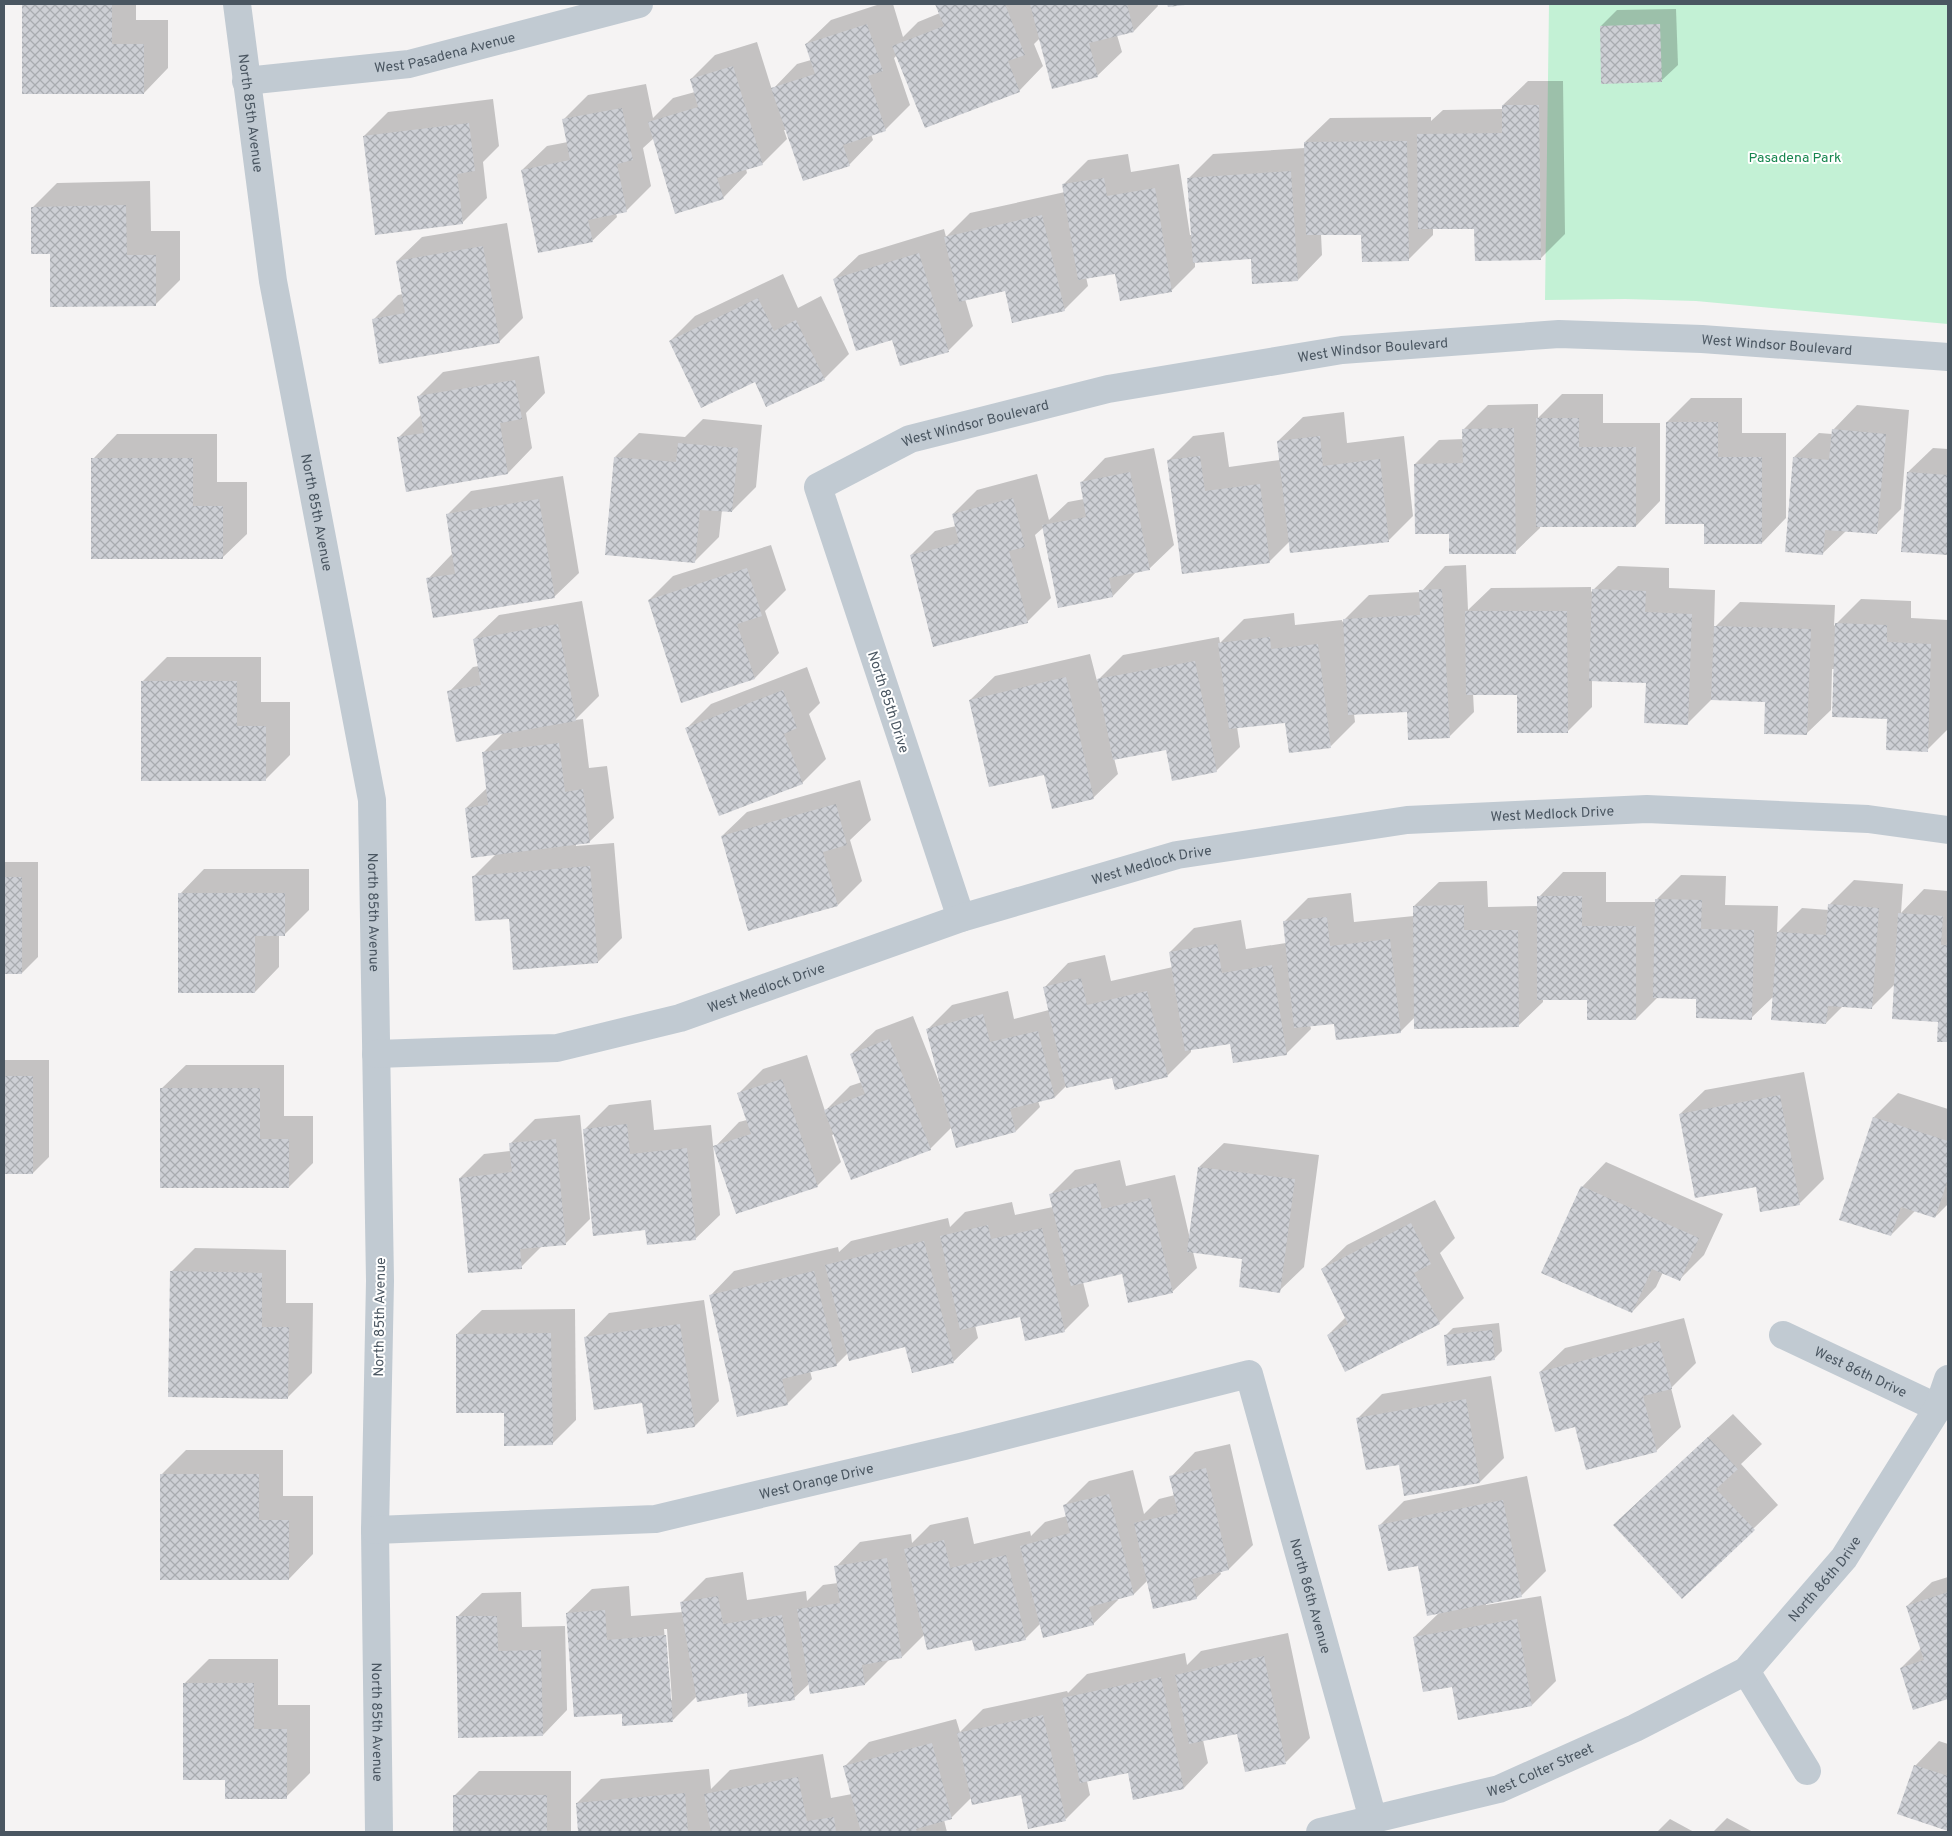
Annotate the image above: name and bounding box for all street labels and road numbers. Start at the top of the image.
street label: West Pasadena Avenue [373,30,517,78]
street label: North 85th Avenue [234,53,266,174]
street label: West Windsor Boulevard [1701,332,1853,360]
street label: West Windsor Boulevard [1297,335,1449,367]
street label: West Windsor Boulevard [899,397,1051,452]
street label: North 85th Avenue [296,453,335,573]
street label: North 85th Drive [863,649,912,756]
street label: West Medlock Drive [1490,804,1614,826]
street label: West Medlock Drive [1090,843,1213,889]
street label: North 85th Avenue [363,853,382,972]
street label: West Medlock Drive [705,960,828,1018]
street label: North 85th Avenue [371,1257,390,1377]
street label: West 86th Drive [1811,1344,1909,1402]
street label: West Orange Drive [758,1461,876,1504]
street label: North 86th Drive [1785,1534,1865,1626]
street label: North 86th Avenue [1285,1537,1334,1656]
street label: North 85th Avenue [367,1662,385,1782]
street label: West Colter Street [1485,1741,1596,1802]

